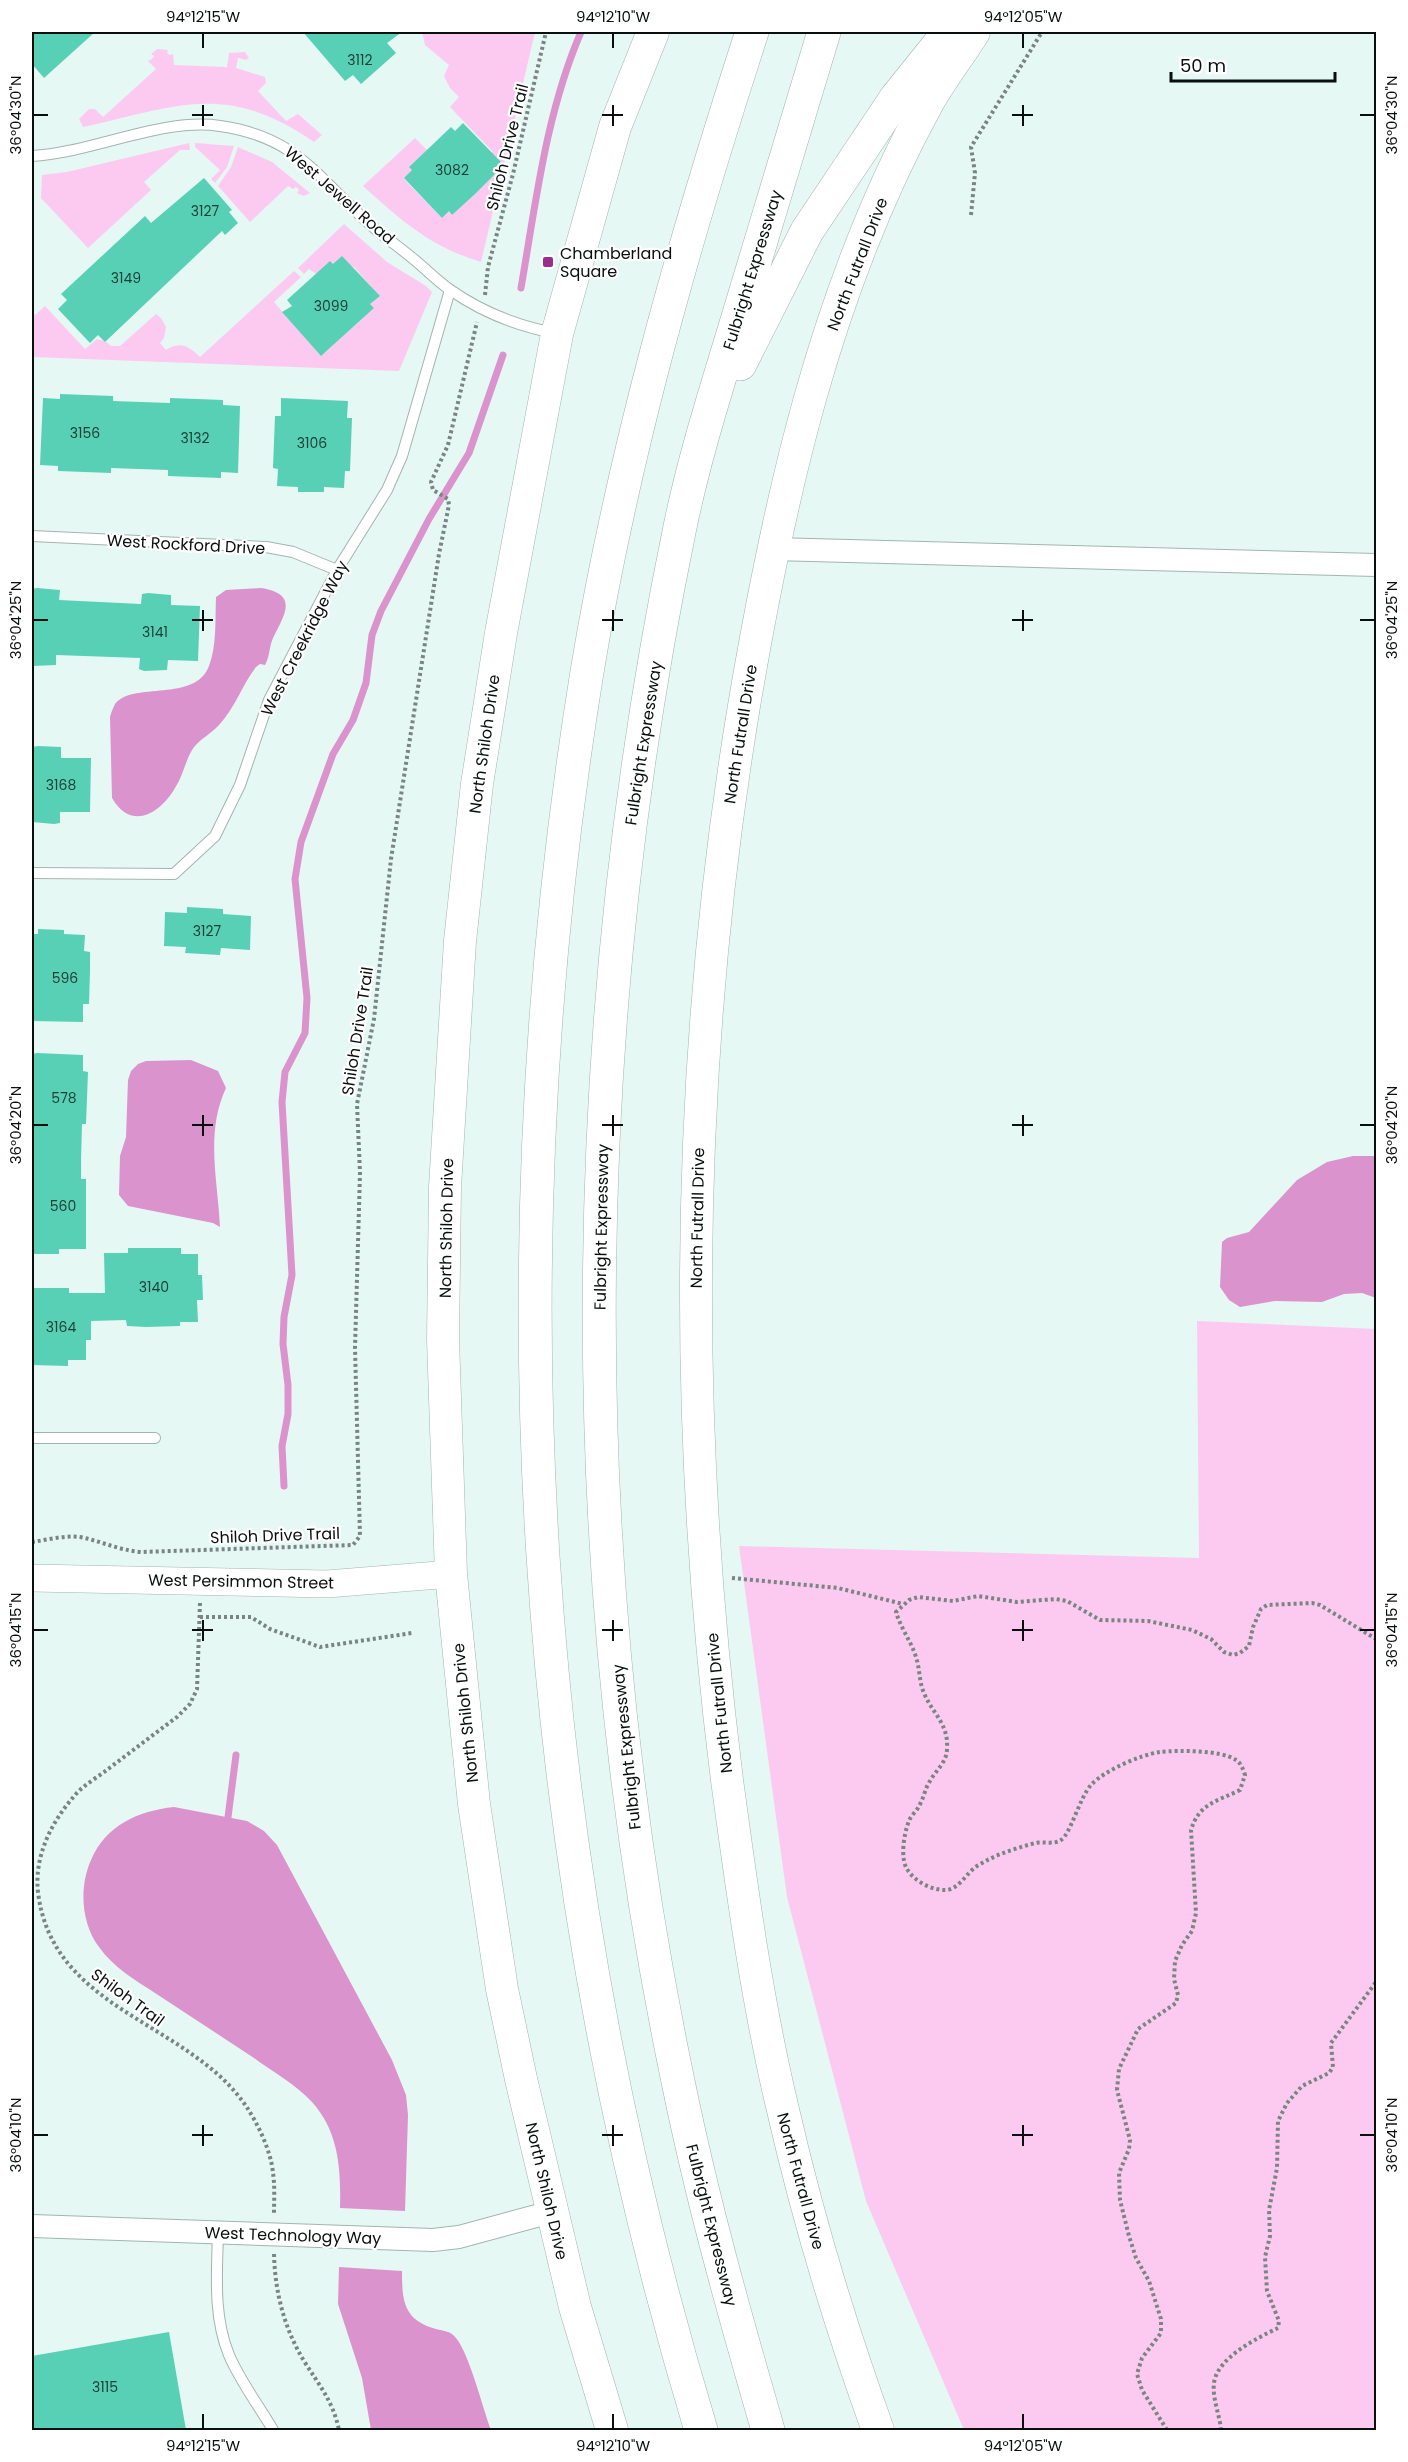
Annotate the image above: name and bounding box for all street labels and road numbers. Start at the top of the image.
street label: Shiloh Drive Trail [481,81,534,213]
street label: West Jewell Road [280,141,400,250]
street label: Fulbright Expressway [717,187,788,353]
street label: North Futrall Drive [821,194,893,334]
street label: West Rockford Drive [106,529,266,560]
street label: West Creekridge Way [255,557,354,720]
street label: Fulbright Expressway [619,659,668,827]
street label: North Futrall Drive [718,663,763,805]
street label: North Shiloh Drive [463,673,506,815]
street label: Shiloh Drive Trail [336,965,379,1097]
street label: Fulbright Expressway [589,1144,614,1310]
street label: North Futrall Drive [685,1147,710,1289]
street label: North Shiloh Drive [434,1158,459,1298]
street label: Shiloh Drive Trail [210,1522,340,1549]
street label: West Persimmon Street [148,1568,334,1595]
street label: North Futrall Drive [701,1632,738,1774]
street label: North Shiloh Drive [447,1642,484,1784]
street label: Fulbright Expressway [606,1663,647,1831]
street label: Shiloh Trail [86,1963,169,2032]
street label: North Futrall Drive [771,2110,830,2252]
street label: North Shiloh Drive [520,2120,573,2262]
street label: Fulbright Expressway [680,2142,743,2309]
street label: West Technology Way [204,2221,382,2250]

